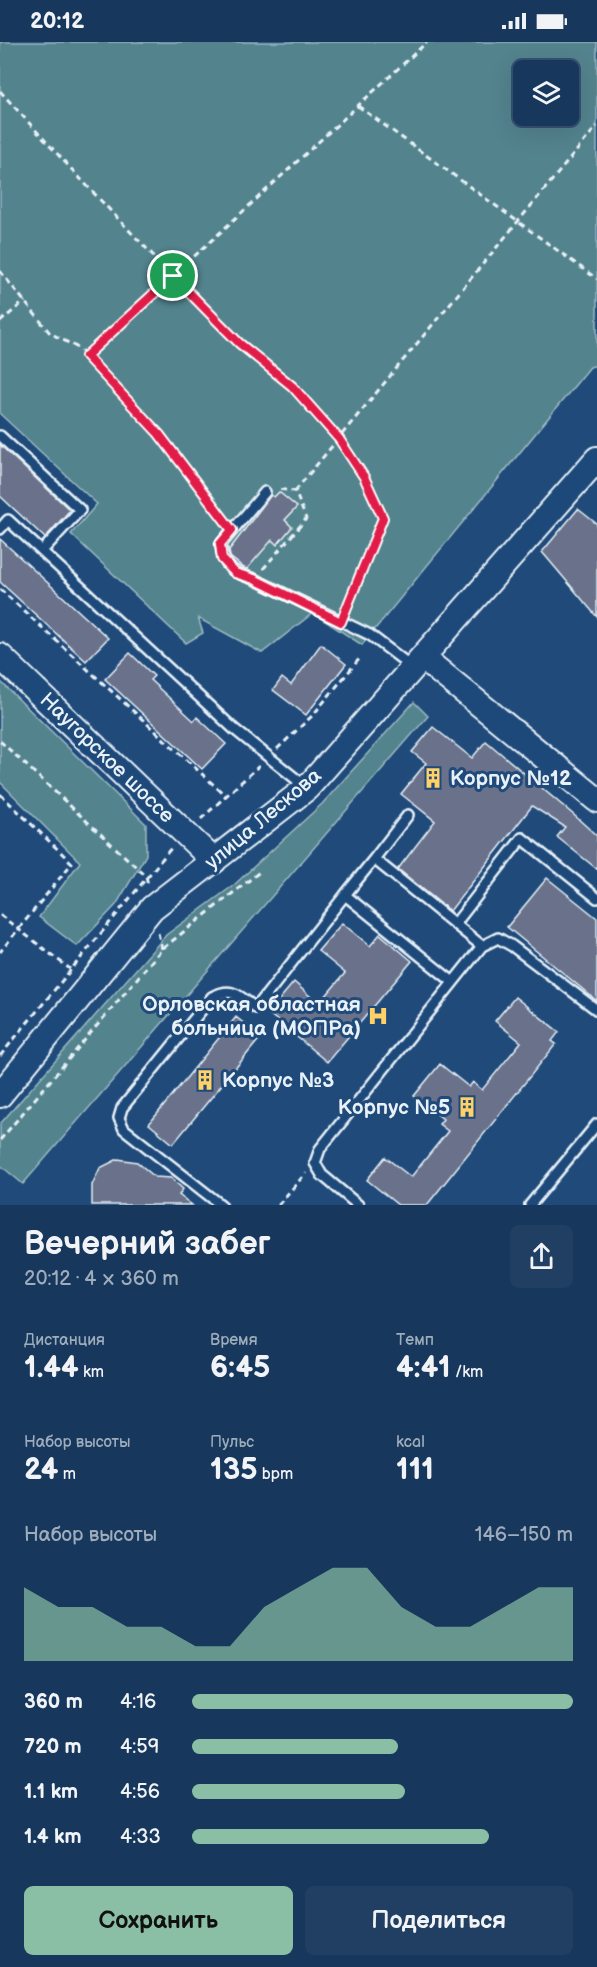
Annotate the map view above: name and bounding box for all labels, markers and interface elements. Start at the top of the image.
text: 20:12 [30,8,84,35]
map controls [513,60,579,126]
button: layers [513,60,579,126]
pin [147,250,198,301]
icon: arrive [156,259,189,292]
street label: Наугорское шоссе [35,687,180,829]
street label: улица Лескова [200,763,327,875]
building icon: Корпус №12 [421,766,445,790]
place label: Корпус №12 [450,766,572,791]
place label: Орловская областная больница (МОПРа) [142,992,361,1041]
hospital icon: Орловская областная больница (МОПРа) [366,1004,390,1028]
building icon: Корпус №3 [193,1068,217,1092]
place label: Корпус №3 [222,1068,334,1093]
place label: Корпус №5 [338,1095,450,1120]
building icon: Корпус №5 [455,1095,479,1119]
text: Вечерний забег [24,1224,271,1264]
button: share [510,1225,573,1288]
text: 20:12 · 4 × 360 m [24,1267,179,1291]
text: Дистанция [24,1331,105,1350]
text: Время [210,1331,258,1350]
text: Темп [396,1331,434,1350]
text: 1.44 [24,1350,79,1386]
text: 6:45 [210,1350,270,1386]
text: 4:41 [396,1350,451,1386]
text: km [79,1363,104,1382]
text: /km [451,1363,483,1382]
text: Набор высоты [24,1433,131,1452]
text: Пульс [210,1433,254,1452]
text: kcal [396,1433,425,1452]
text: 24 [24,1452,58,1488]
text: 135 [210,1452,257,1488]
text: 111 [396,1452,434,1488]
text: m [58,1465,76,1484]
text: bpm [257,1465,293,1484]
text: Набор высоты [24,1523,157,1547]
text: 146–150 m [475,1523,573,1547]
text: 360 m [24,1690,83,1714]
text: 4:16 [120,1690,156,1714]
text: 720 m [24,1735,82,1759]
text: 4:59 [120,1735,159,1759]
text: 1.1 km [24,1780,78,1804]
text: 4:56 [120,1780,160,1804]
text: 1.4 km [24,1825,82,1849]
text: 4:33 [120,1825,161,1849]
button: Сохранить [24,1886,293,1955]
button: Поделиться [305,1886,573,1955]

